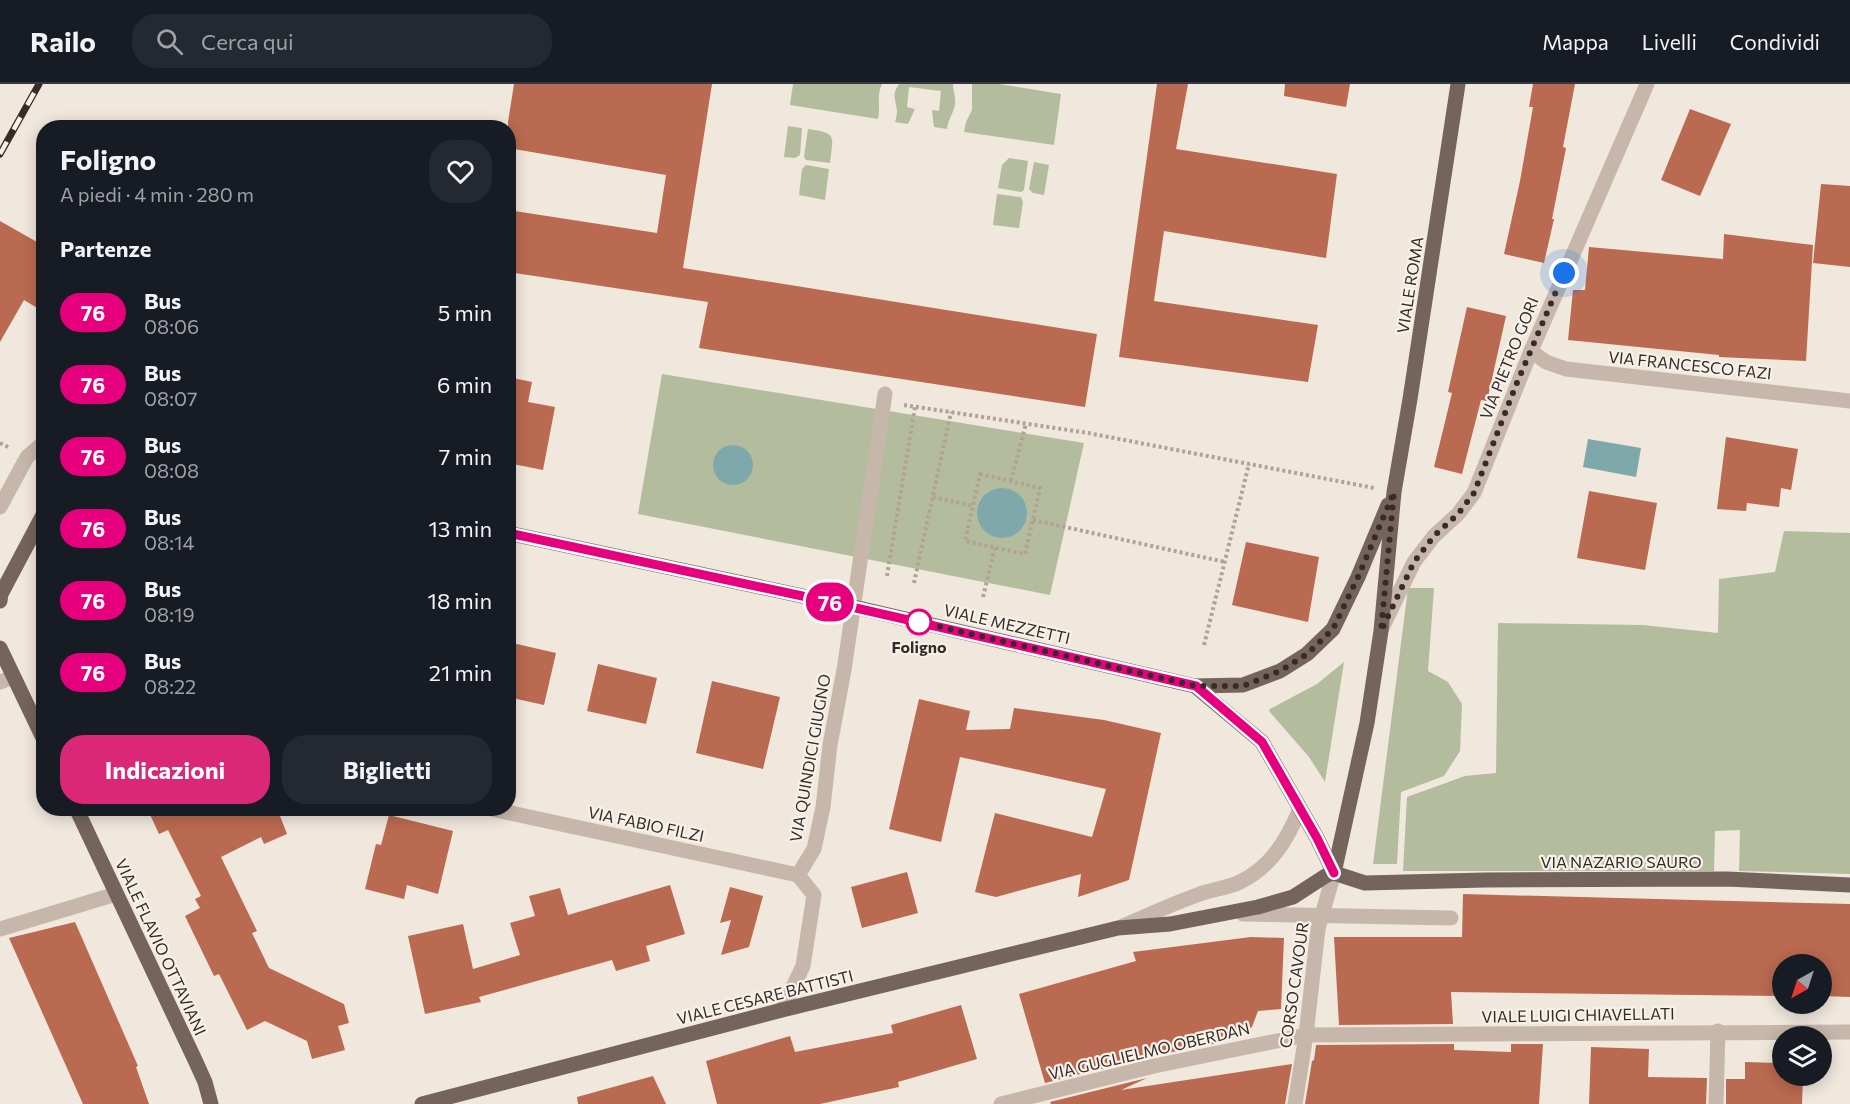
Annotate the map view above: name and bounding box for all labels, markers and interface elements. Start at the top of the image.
search box [132,14,552,68]
text: Railo [30,24,96,58]
icon: search [153,25,186,58]
text: Cerca qui [201,28,294,55]
text: Mappa [1542,29,1609,54]
text: Livelli [1642,29,1697,54]
text: Condividi [1730,29,1820,54]
button: heart [429,140,492,203]
text: Foligno [60,142,156,176]
text: A piedi · 4 min · 280 m [60,182,254,206]
text: Partenze [60,235,151,262]
street label: VIALE ROMA [1392,235,1427,335]
your location [1549,258,1579,288]
text: Bus [144,287,181,314]
street label: VIA PIETRO GORI [1475,294,1542,422]
text: 5 min [438,299,492,326]
text: 76 [81,300,105,325]
text: 08:06 [144,314,199,338]
street label: VIA FRANCESCO FAZI [1607,346,1773,383]
text: Bus [144,359,181,386]
text: 6 min [437,371,492,398]
text: 76 [81,372,105,397]
text: 08:07 [144,386,197,410]
text: Bus [144,431,181,458]
text: 7 min [439,443,492,470]
text: 76 [81,444,105,469]
text: 08:08 [144,458,199,482]
text: Bus [144,503,181,530]
text: 13 min [428,515,492,542]
text: 76 [81,516,105,541]
text: 08:14 [144,530,194,554]
text: Bus [144,575,181,602]
line badge: 76 [803,582,857,622]
text: 18 min [428,587,492,614]
text: 76 [81,588,105,613]
text: 76 [818,590,842,615]
street label: VIALE MEZZETTI [942,600,1072,647]
text: 08:19 [144,602,195,626]
marker: Foligno [906,609,932,635]
place label: Foligno [891,637,947,656]
text: Bus [144,647,181,674]
text: 21 min [429,659,492,686]
text: 76 [81,660,105,685]
street label: VIA QUINDICI GIUGNO [785,672,834,843]
text: 08:22 [144,674,196,698]
button: Indicazioni [60,735,270,804]
button: Biglietti [282,735,492,804]
street label: VIA FABIO FILZI [586,802,706,845]
street label: VIA NAZARIO SAURO [1541,852,1701,871]
street label: VIALE FLAVIO OTTAVIANI [112,855,211,1038]
street label: CORSO CAVOUR [1275,920,1312,1049]
north arrow [1772,954,1832,1014]
map controls [1772,954,1832,1086]
street label: VIALE CESARE BATTISTI [675,965,855,1028]
street label: VIALE LUIGI CHIAVELLATI [1481,1003,1675,1026]
street label: VIA GUGLIELMO OBERDAN [1046,1018,1251,1083]
button: layers [1772,1026,1832,1086]

